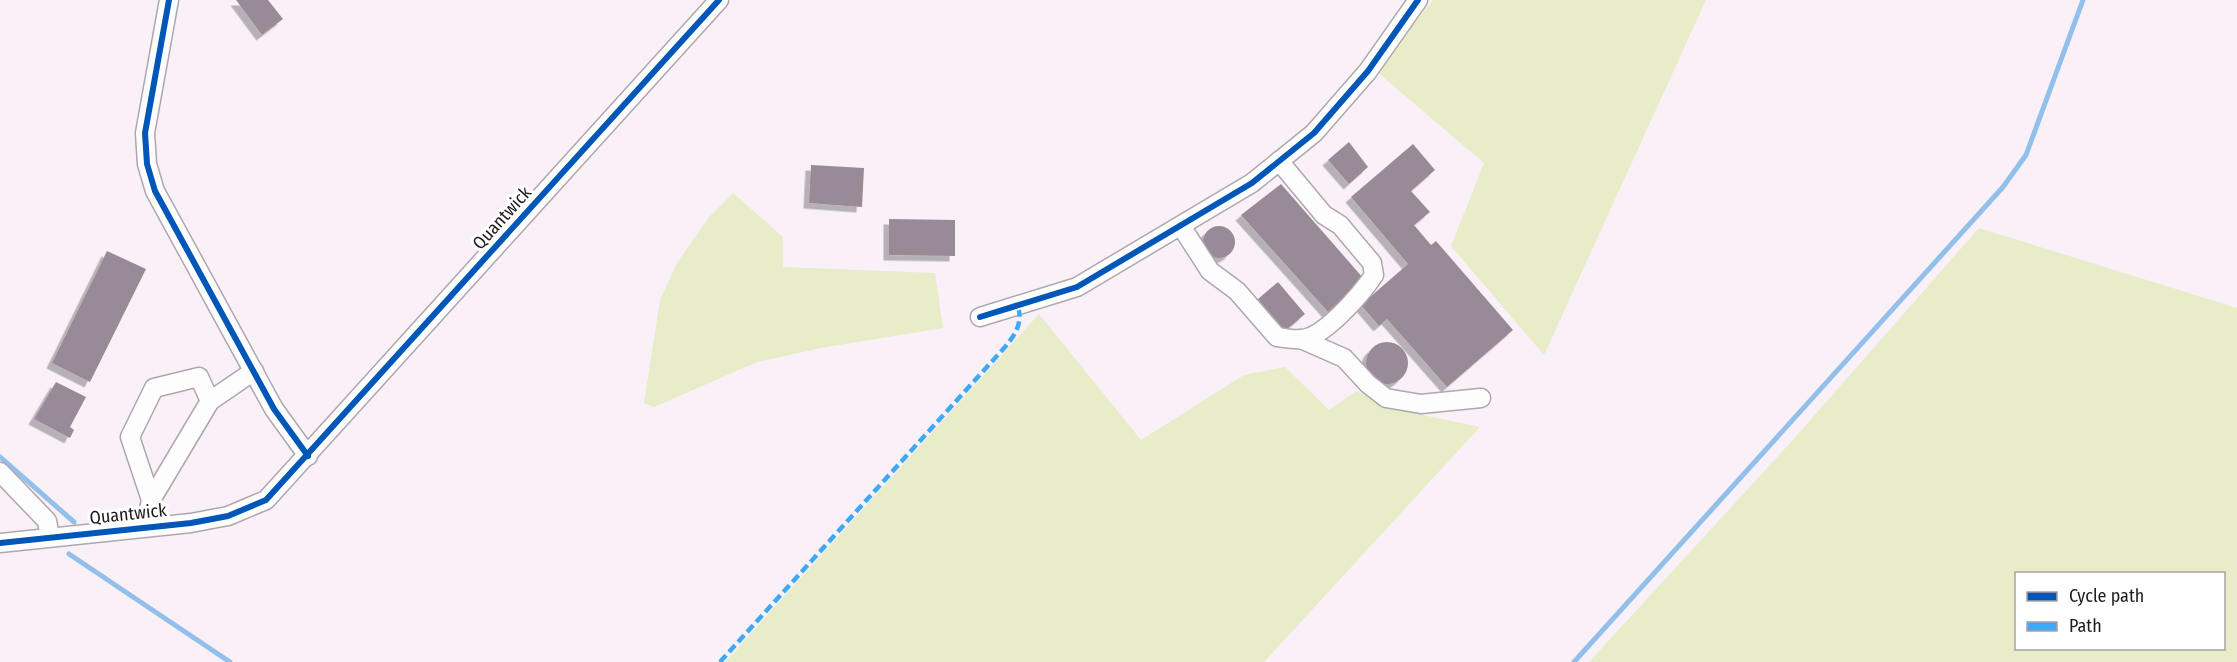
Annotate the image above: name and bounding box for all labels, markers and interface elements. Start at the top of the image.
street label: Quantwick [468,181,536,254]
street label: Quantwick [88,499,168,529]
legend [2015,572,2225,650]
text: Cycle path [2069,585,2144,607]
text: Path [2069,615,2102,637]

